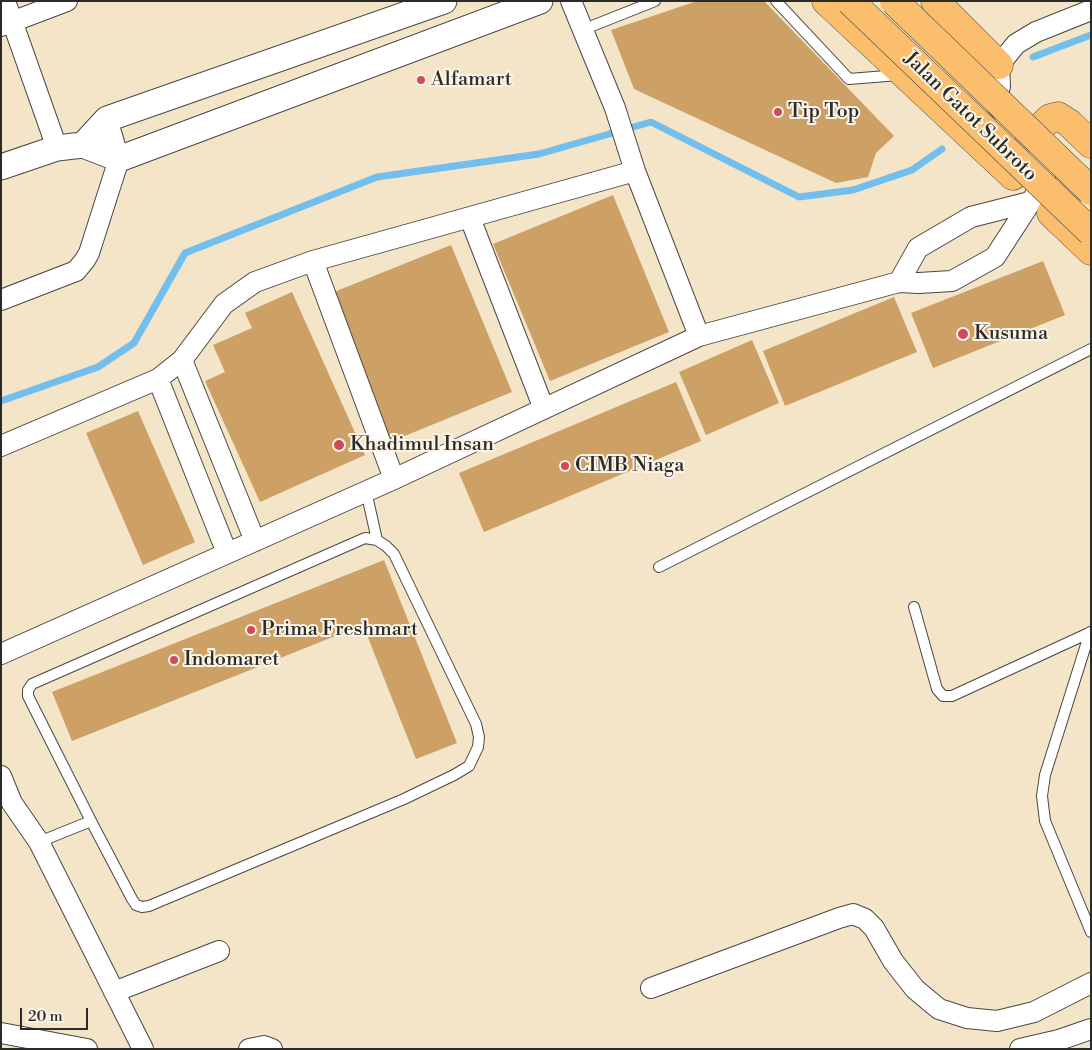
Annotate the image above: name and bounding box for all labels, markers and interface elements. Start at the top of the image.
street label: Jalan Gatot Subroto [898,47,1042,187]
place label: Alfamart [431,68,512,92]
marker: Alfamart [415,74,427,86]
place label: Tip Top [788,100,859,124]
marker: Tip Top [772,106,784,118]
place label: Kusuma [974,322,1048,346]
marker: Kusuma [956,327,970,341]
place label: Khadimul Insan [350,433,494,457]
marker: Khadimul Insan [332,438,346,452]
place label: CIMB Niaga [575,454,684,478]
marker: CIMB Niaga [559,460,571,472]
place label: Prima Freshmart [261,618,418,642]
marker: Prima Freshmart [245,624,257,636]
place label: Indomaret [184,648,279,672]
marker: Indomaret [168,654,180,666]
scale bar [22,998,90,1030]
text: 20 m [28,1007,63,1026]

